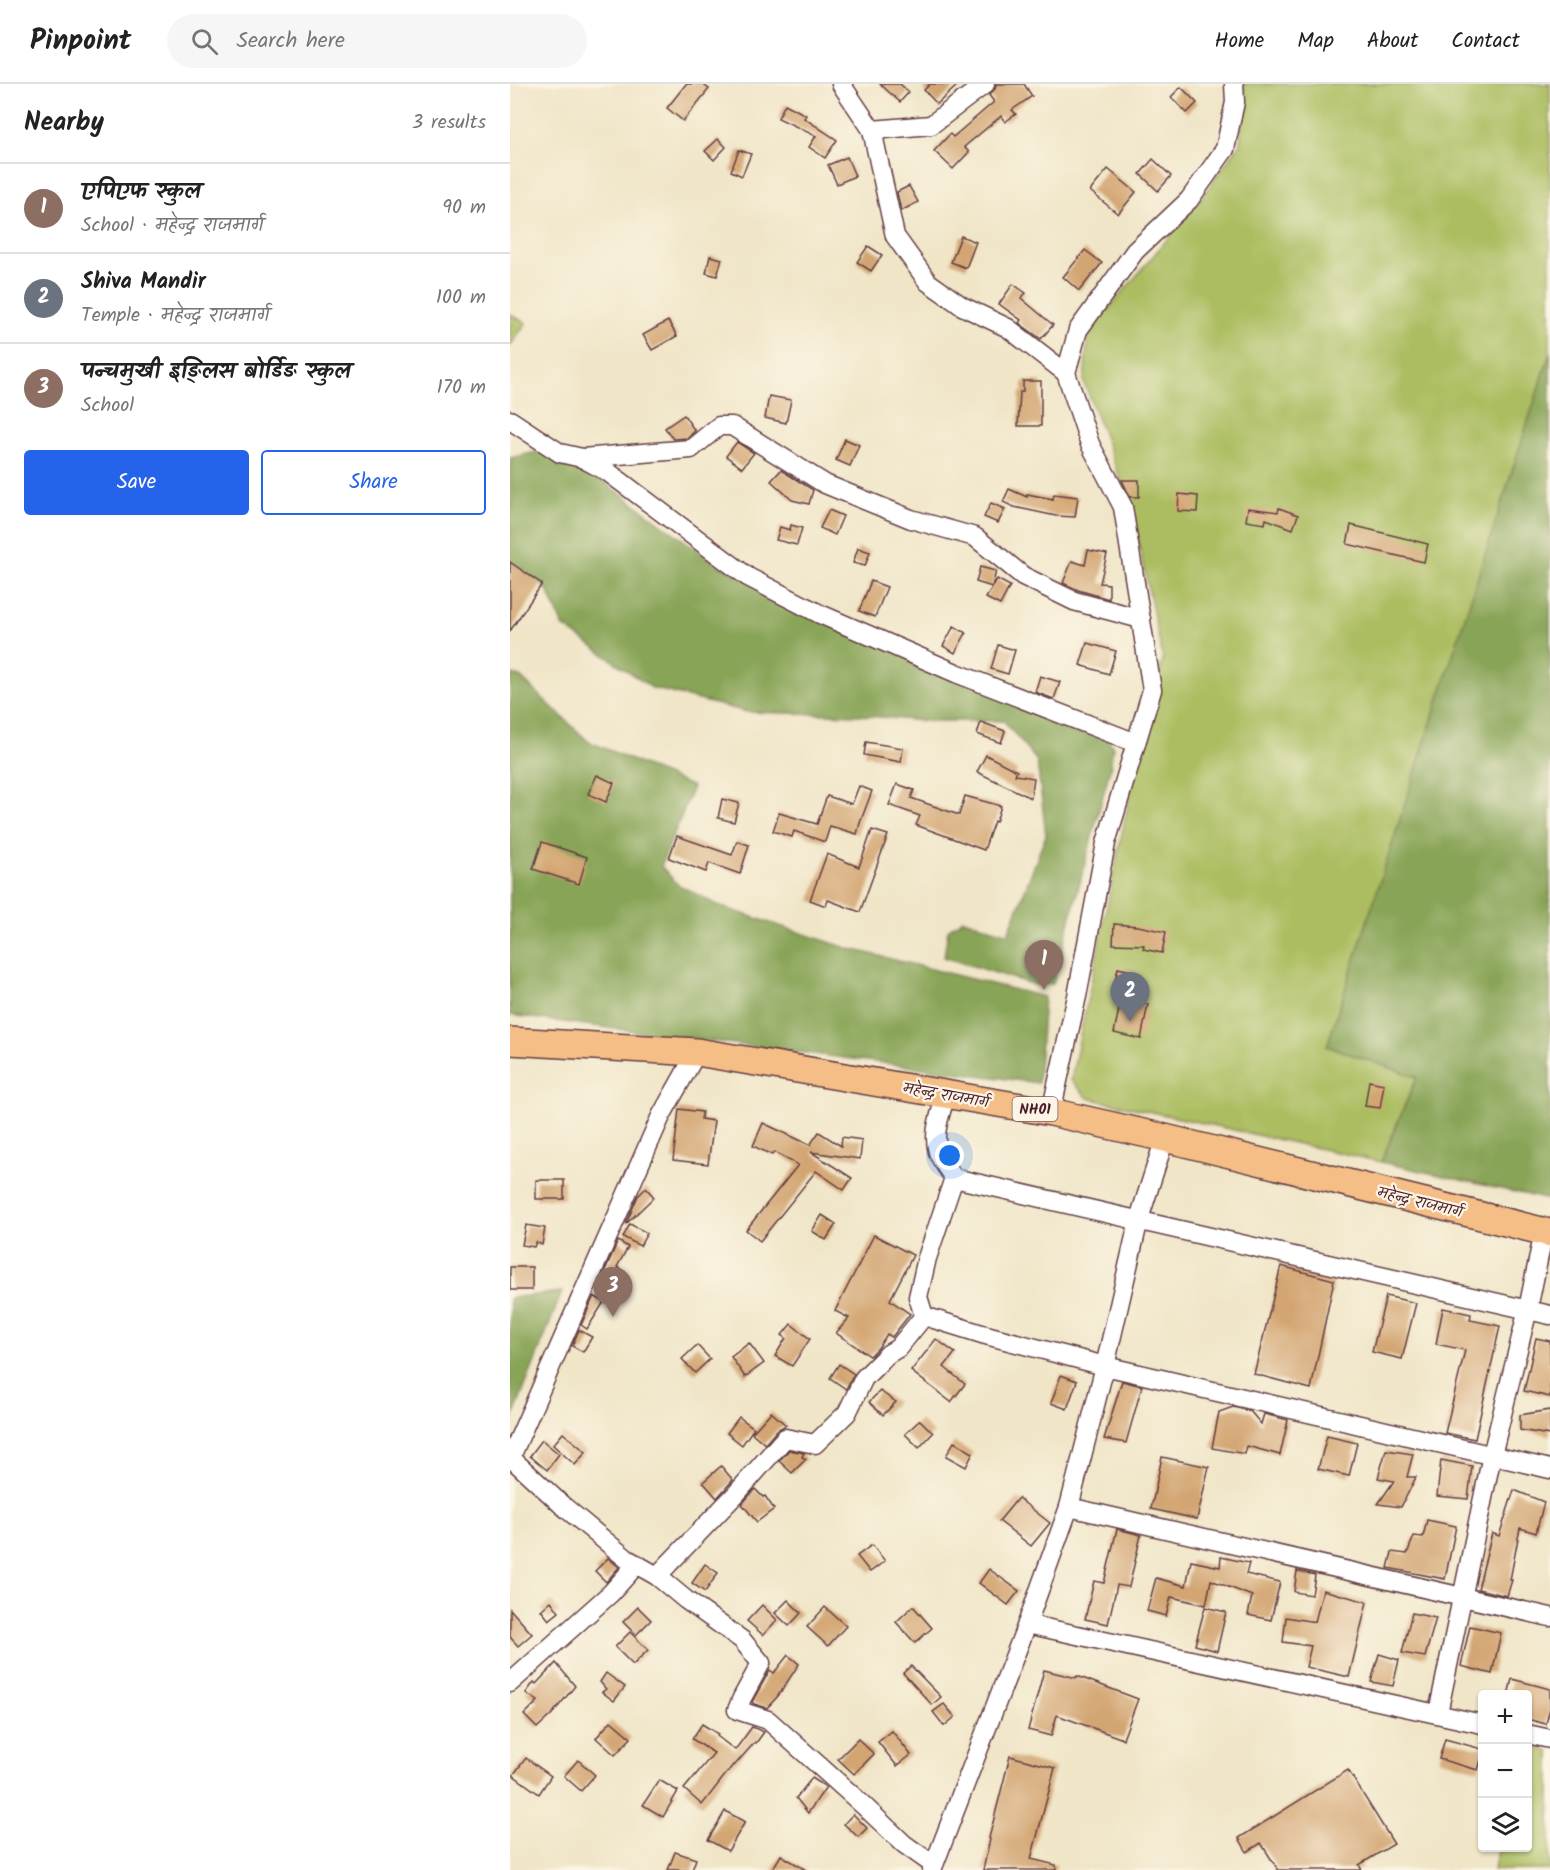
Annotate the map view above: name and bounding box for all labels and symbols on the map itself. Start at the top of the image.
pin: 1 [1024,940,1064,990]
pin: 2 [1110,972,1150,1022]
street label: महेन्द्र राजमार्ग [901,1076,994,1116]
road number: NH01 [1012,1097,1058,1121]
your location [935,1141,964,1170]
street label: महेन्द्र राजमार्ग [1375,1180,1468,1226]
pin: 3 [594,1268,632,1317]

